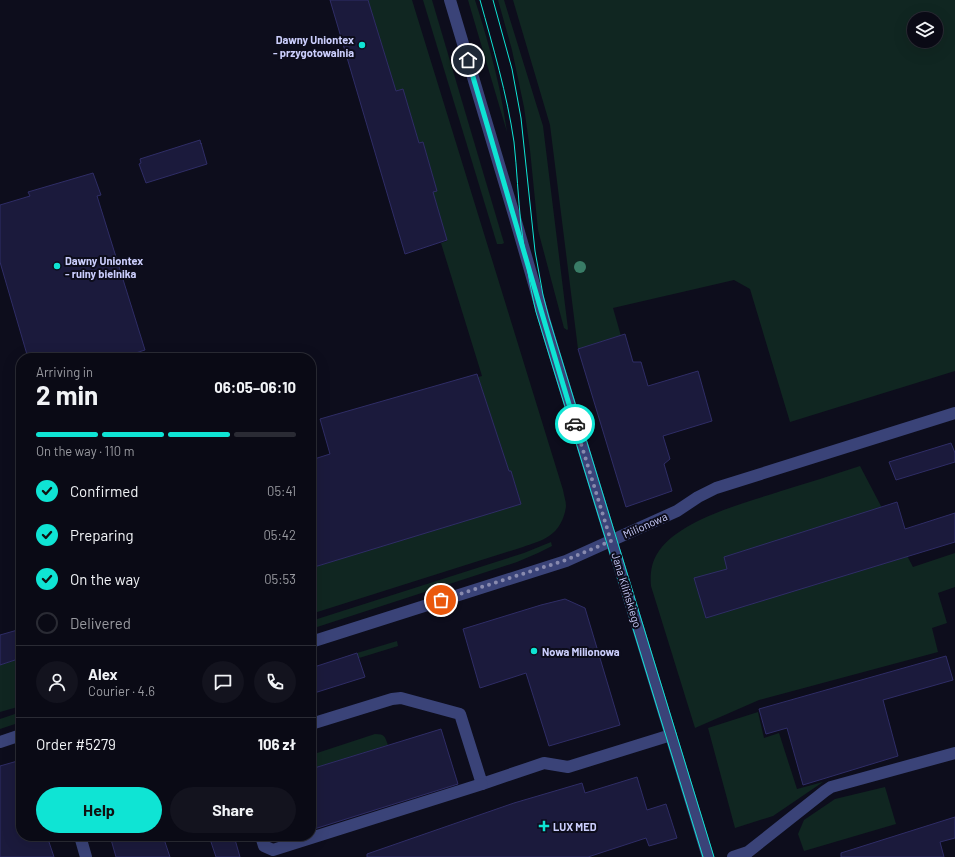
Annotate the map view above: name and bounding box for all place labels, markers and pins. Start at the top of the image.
place label: Dawny Uniontex - przygotowalnia [273,33,354,59]
marker: Dawny Uniontex - przygotowalnia [357,40,367,50]
pin [451,43,485,77]
place label: Dawny Uniontex - ruiny bielnika [65,254,143,280]
marker: Dawny Uniontex - ruiny bielnika [52,261,62,271]
pin [424,583,458,617]
place label: Nowa Milionowa [542,645,620,658]
marker: Nowa Milionowa [529,646,539,656]
marker: LUX MED [538,820,550,832]
place label: LUX MED [553,820,597,833]

